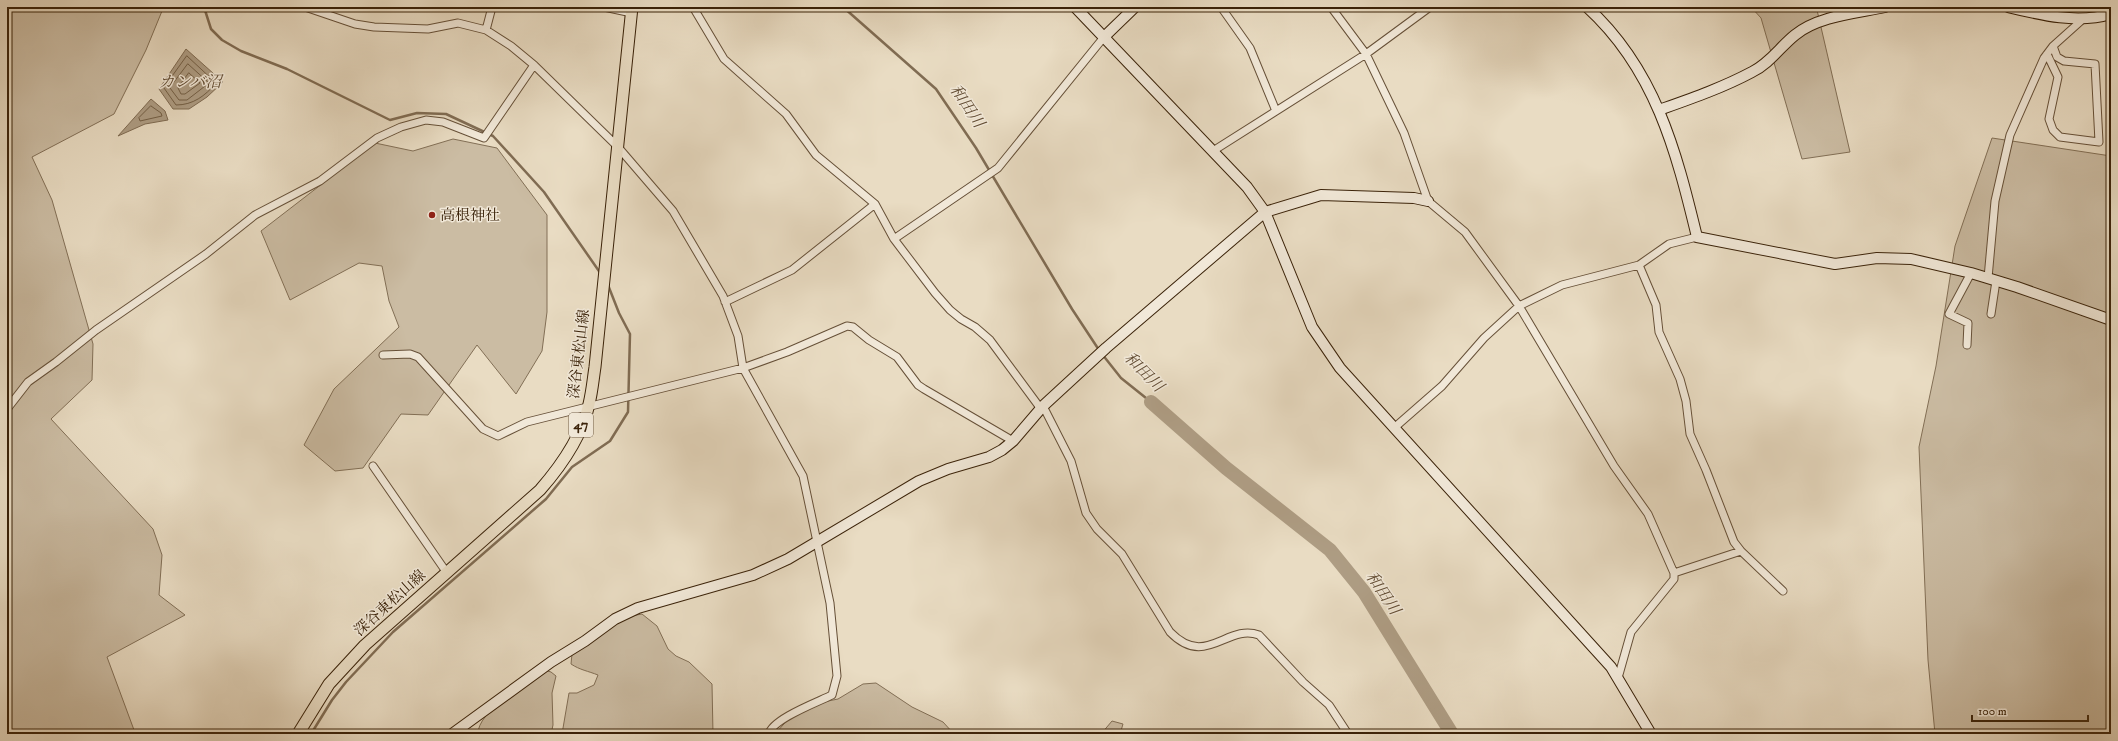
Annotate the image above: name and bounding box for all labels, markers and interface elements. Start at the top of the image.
water label: カンバ沼 [159,72,224,92]
water label: 和田川 [945,81,990,133]
place label: 高根神社 [440,206,500,225]
marker: 高根神社 [427,210,437,220]
street label: 深谷東松山線 [564,308,594,400]
water label: 和田川 [1120,348,1169,397]
road number: 47 [569,413,593,437]
street label: 深谷東松山線 [350,566,430,640]
water label: 和田川 [1361,568,1406,620]
scale bar [1972,697,2088,723]
text: 100 m [1978,704,2007,719]

